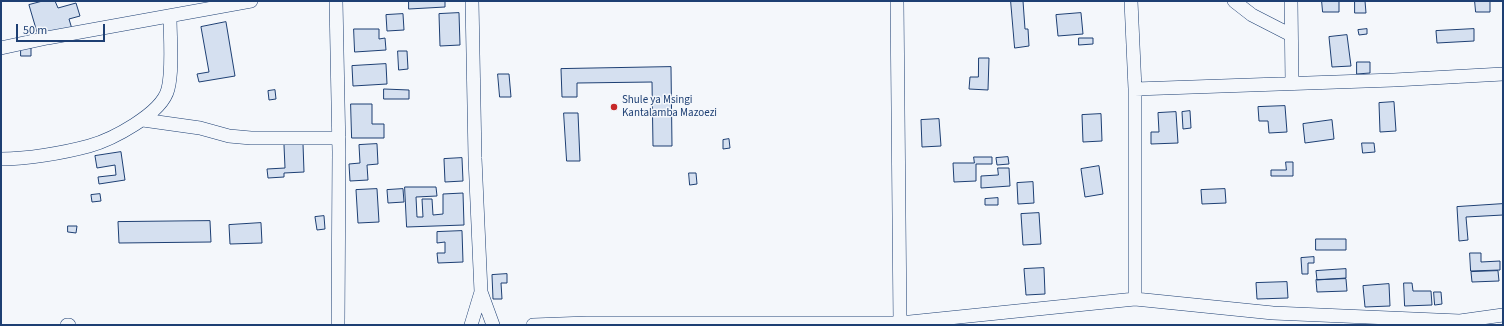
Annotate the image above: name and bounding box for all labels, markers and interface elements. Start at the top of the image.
scale bar [18,16,107,42]
text: 50 m [23,22,47,39]
place label: Shule ya Msingi Kantalamba Mazoezi [622,94,717,120]
marker: Shule ya Msingi Kantalamba Mazoezi [609,102,619,112]

